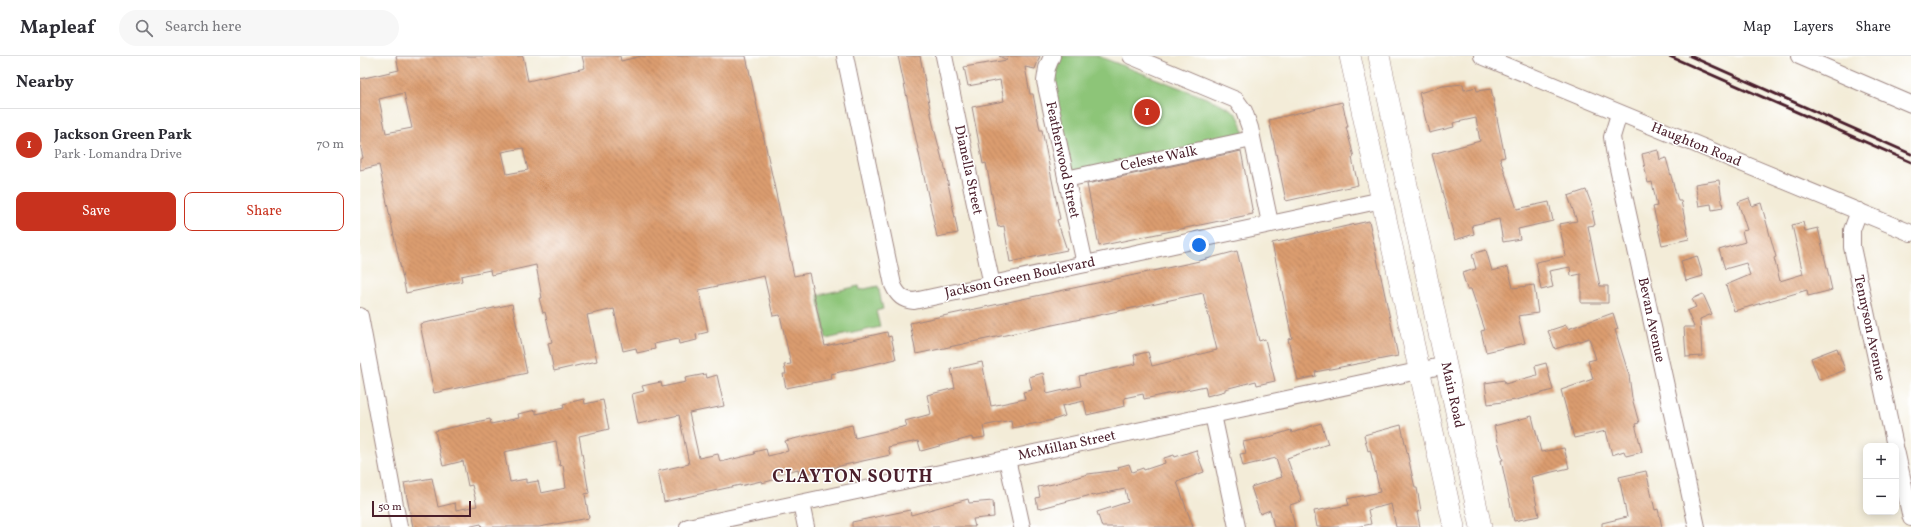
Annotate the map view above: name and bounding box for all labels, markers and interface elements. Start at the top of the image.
search box [119,10,399,46]
text: Mapleaf [20,15,95,41]
icon: search [133,17,155,39]
text: Search here [165,17,242,38]
text: Map [1743,18,1771,37]
text: Layers [1793,18,1833,37]
text: Share [1855,18,1891,37]
text: Nearby [16,71,74,94]
pin: 1 [1134,97,1160,127]
street label: Featherwood Street [1040,100,1084,220]
street label: Haughton Road [1648,118,1744,172]
street label: Dianella Street [949,123,987,217]
text: Jackson Green Park [54,125,192,146]
text: 1 [26,136,32,154]
text: 70 m [316,136,344,154]
street label: Celeste Walk [1119,141,1200,176]
text: Park · Lomandra Drive [54,146,182,164]
button: Save [16,192,176,231]
button: Share [184,192,344,231]
your location [1189,235,1209,255]
street label: Jackson Green Boulevard [943,253,1097,303]
street label: Tennyson Avenue [1848,273,1890,383]
street label: Bevan Avenue [1633,276,1669,365]
street label: Main Road [1436,360,1468,430]
street label: McMillan Street [1016,426,1118,466]
map controls [1863,443,1899,515]
button: + [1863,443,1899,479]
district label: CLAYTON SOUTH [772,465,934,490]
button: − [1863,479,1899,515]
scale bar [372,499,471,518]
text: 50 m [378,500,402,515]

